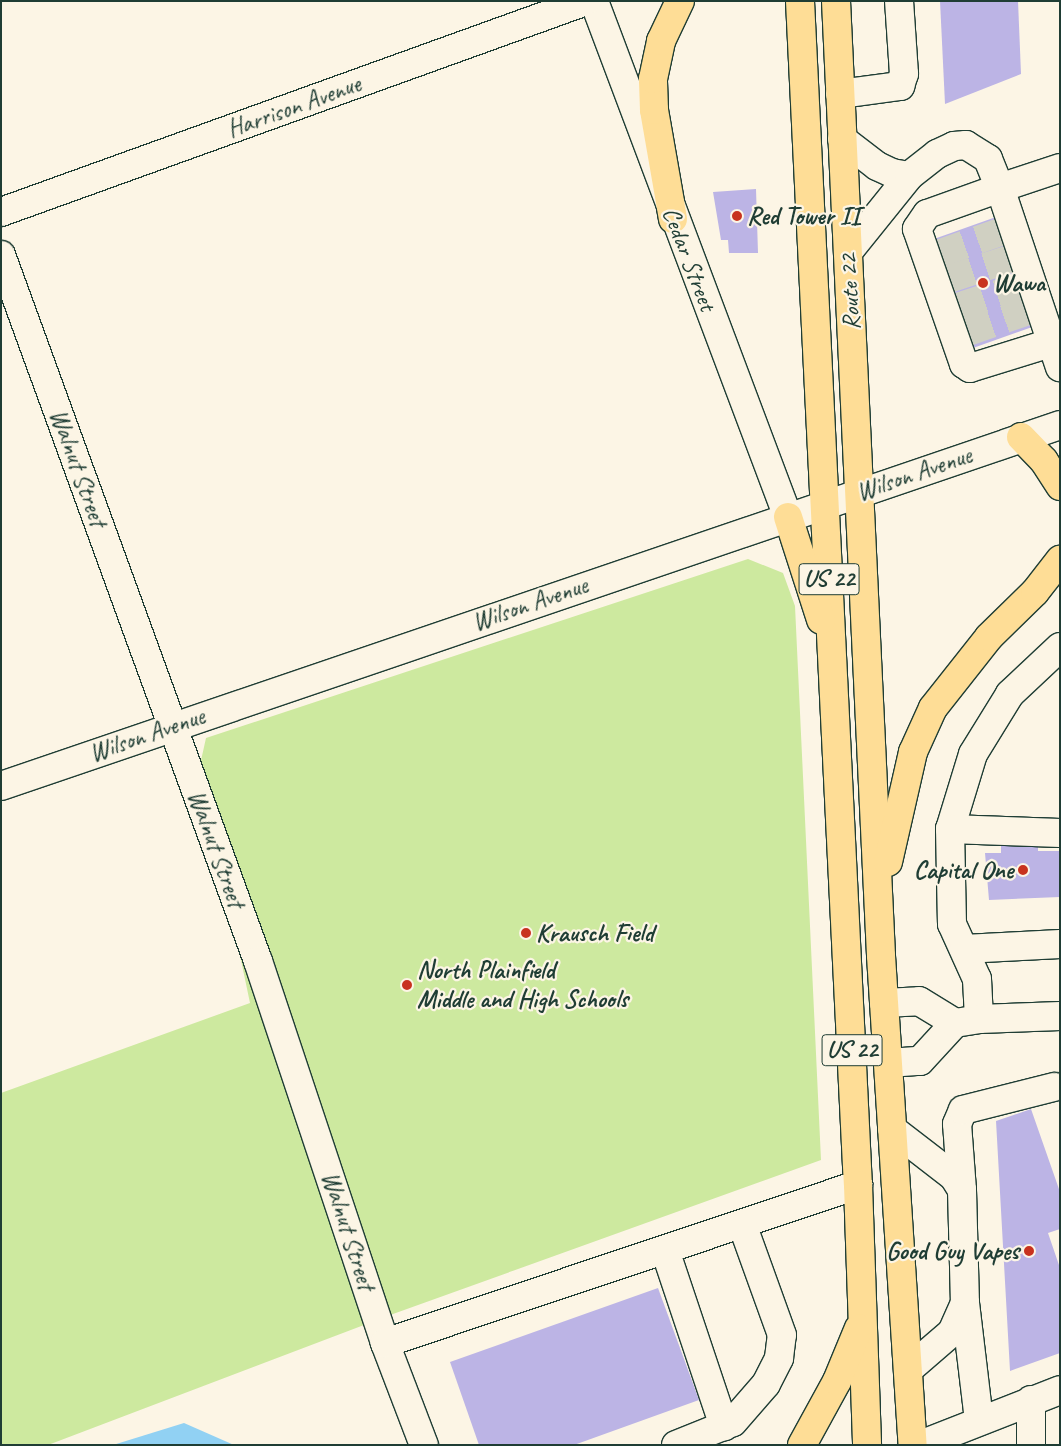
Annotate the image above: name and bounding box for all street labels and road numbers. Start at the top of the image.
street label: Harrison Avenue [223,69,365,145]
street label: Cedar Street [655,203,723,315]
street label: Route 22 [833,253,867,331]
street label: Walnut Street [43,405,113,531]
street label: Wilson Avenue [853,440,975,508]
road number: US 22 [798,558,860,600]
street label: Wilson Avenue [469,570,591,638]
street label: Wilson Avenue [86,701,208,769]
street label: Walnut Street [181,786,251,912]
road number: US 22 [821,1028,883,1072]
street label: Walnut Street [315,1168,381,1294]

